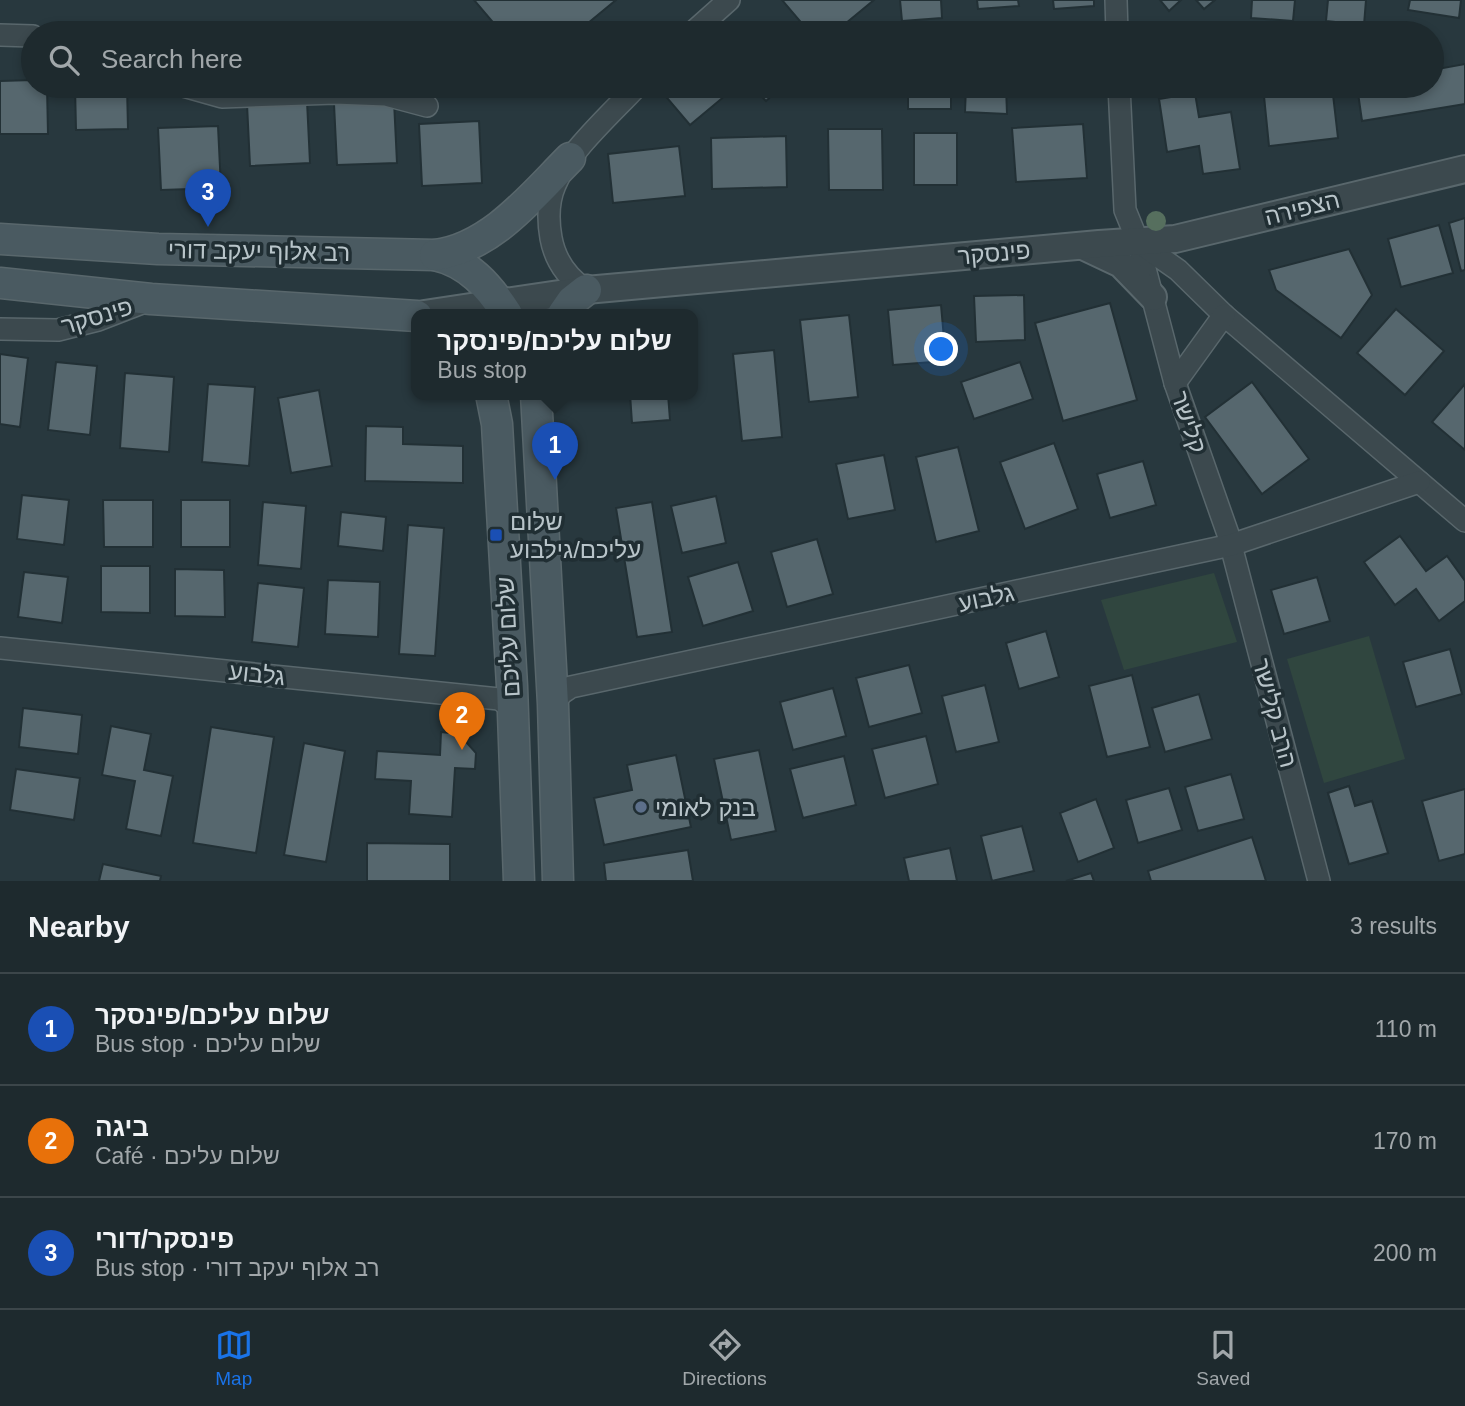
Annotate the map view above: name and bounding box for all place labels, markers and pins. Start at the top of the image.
pin: 3 [185,169,231,227]
pin: 1 [532,422,578,480]
place label: שלום עליכם/גילבוע [510,508,641,563]
marker: שלום עליכם/גילבוע [488,527,504,543]
pin: 2 [439,692,485,750]
place label: בנק לאומי [655,794,756,821]
marker: בנק לאומי [633,799,649,815]

